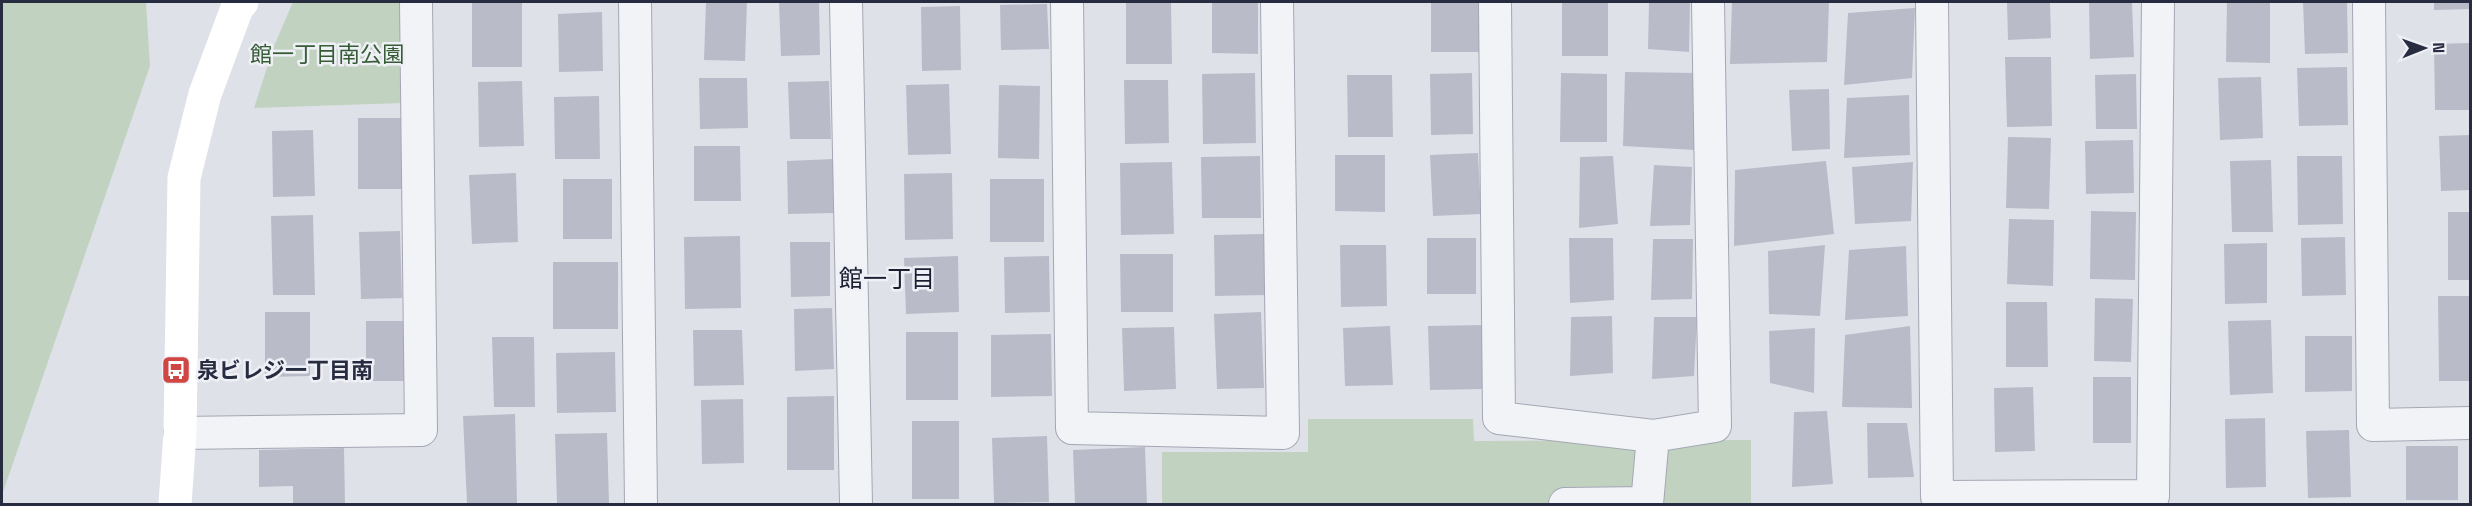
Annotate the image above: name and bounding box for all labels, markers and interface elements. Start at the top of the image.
north arrow [2394,18,2454,78]
park label: 館一丁目南公園 [250,40,404,68]
text: N [2428,42,2449,53]
district label: 館一丁目 [839,263,935,294]
bus stop icon: 泉ビレジ一丁目南 [160,354,192,386]
place label: 泉ビレジ一丁目南 [197,356,373,384]

